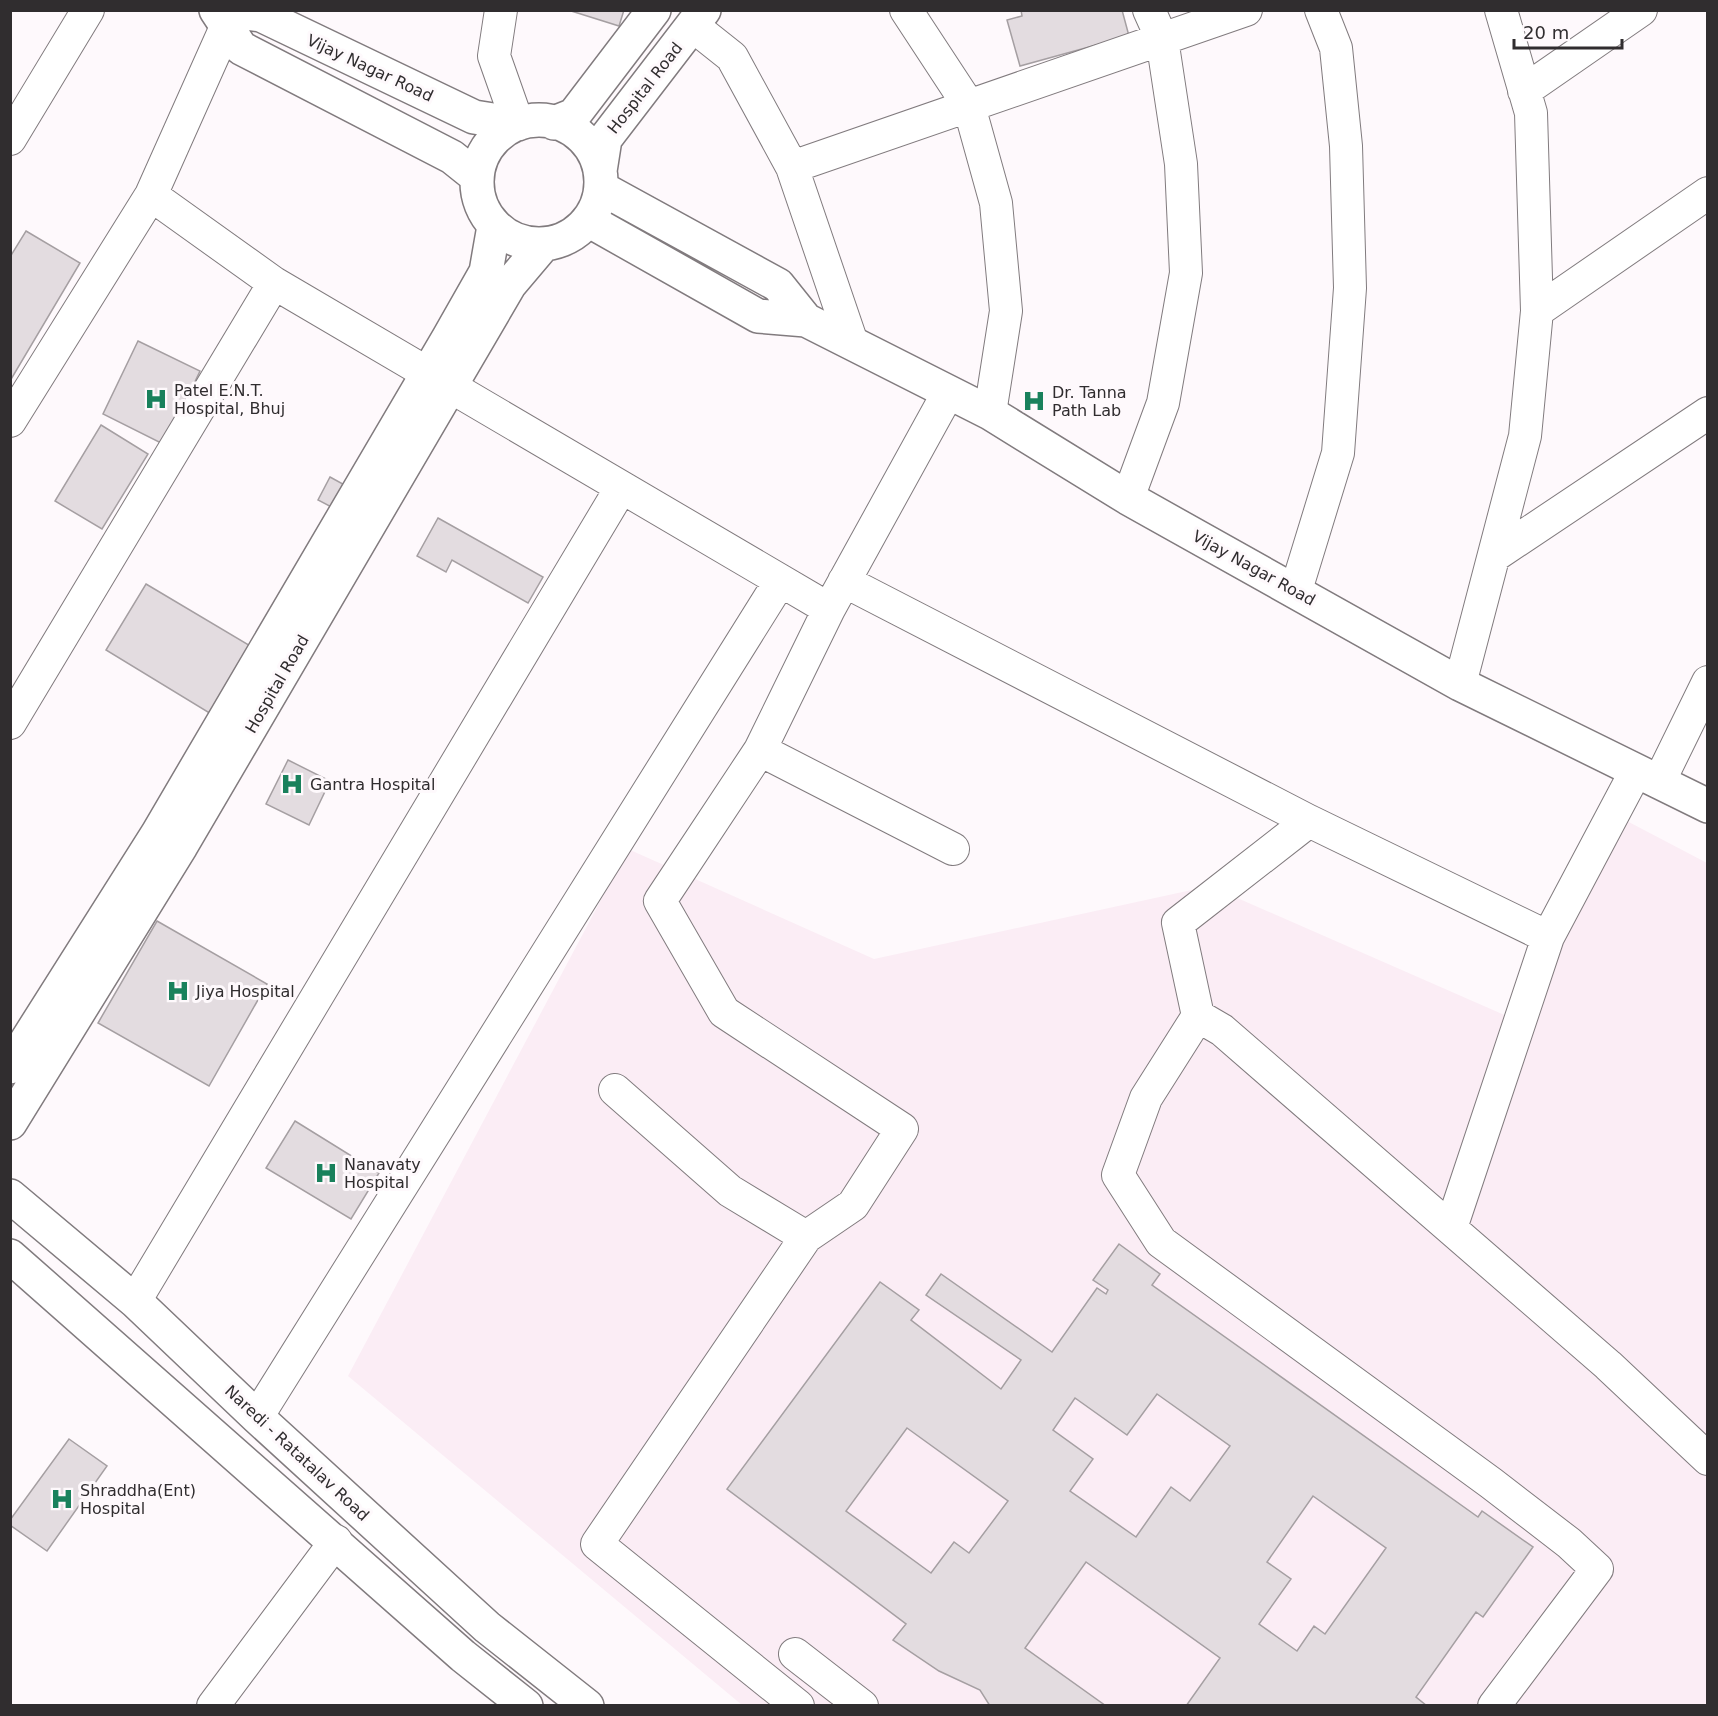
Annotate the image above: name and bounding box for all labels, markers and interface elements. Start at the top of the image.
scale bar [1514,12,1622,50]
text: 20 m [1523,22,1569,43]
street label: Vijay Nagar Road [304,30,436,106]
street label: Hospital Road [603,39,687,137]
place label: Patel E.N.T. Hospital, Bhuj [174,381,285,418]
place label: Dr. Tanna Path Lab [1052,383,1127,420]
hospital icon: Patel E.N.T. Hospital, Bhuj [143,386,169,412]
hospital icon: Dr. Tanna Path Lab [1021,388,1047,414]
street label: Vijay Nagar Road [1189,526,1319,610]
street label: Hospital Road [241,631,313,737]
hospital icon: Gantra Hospital [279,771,305,797]
place label: Gantra Hospital [310,775,435,794]
hospital icon: Jiya Hospital [165,978,191,1004]
place label: Jiya Hospital [195,982,295,1001]
place label: Nanavaty Hospital [344,1155,421,1192]
hospital icon: Nanavaty Hospital [313,1160,339,1186]
street label: Naredi - Ratatalav Road [221,1381,373,1525]
place label: Shraddha(Ent) Hospital [80,1481,196,1518]
hospital icon: Shraddha(Ent) Hospital [49,1486,75,1512]

